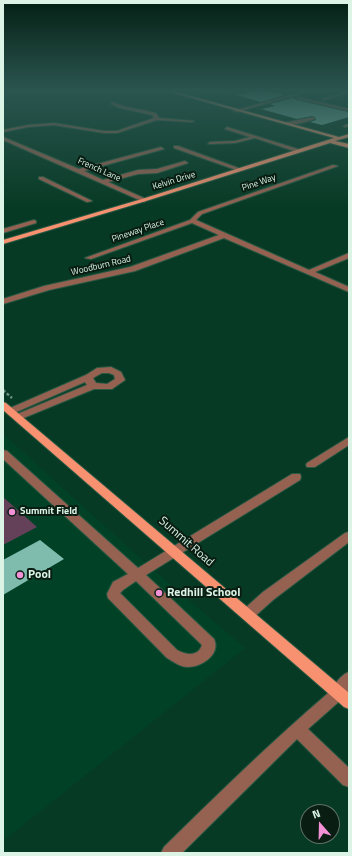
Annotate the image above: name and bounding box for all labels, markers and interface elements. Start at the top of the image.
street label: French Lane [76,156,122,184]
street label: Kelvin Drive [151,169,197,193]
street label: Pine Way [241,172,277,194]
street label: Pineway Place [110,217,166,245]
street label: Woodburn Road [70,254,132,278]
place label: Summit Field [20,506,77,518]
marker: Summit Field [7,507,17,517]
street label: Summit Road [155,514,217,570]
place label: Pool [28,568,51,582]
marker: Pool [15,570,25,580]
place label: Redhill School [167,586,240,600]
marker: Redhill School [154,588,164,598]
north arrow [300,804,340,844]
text: N [310,805,323,822]

